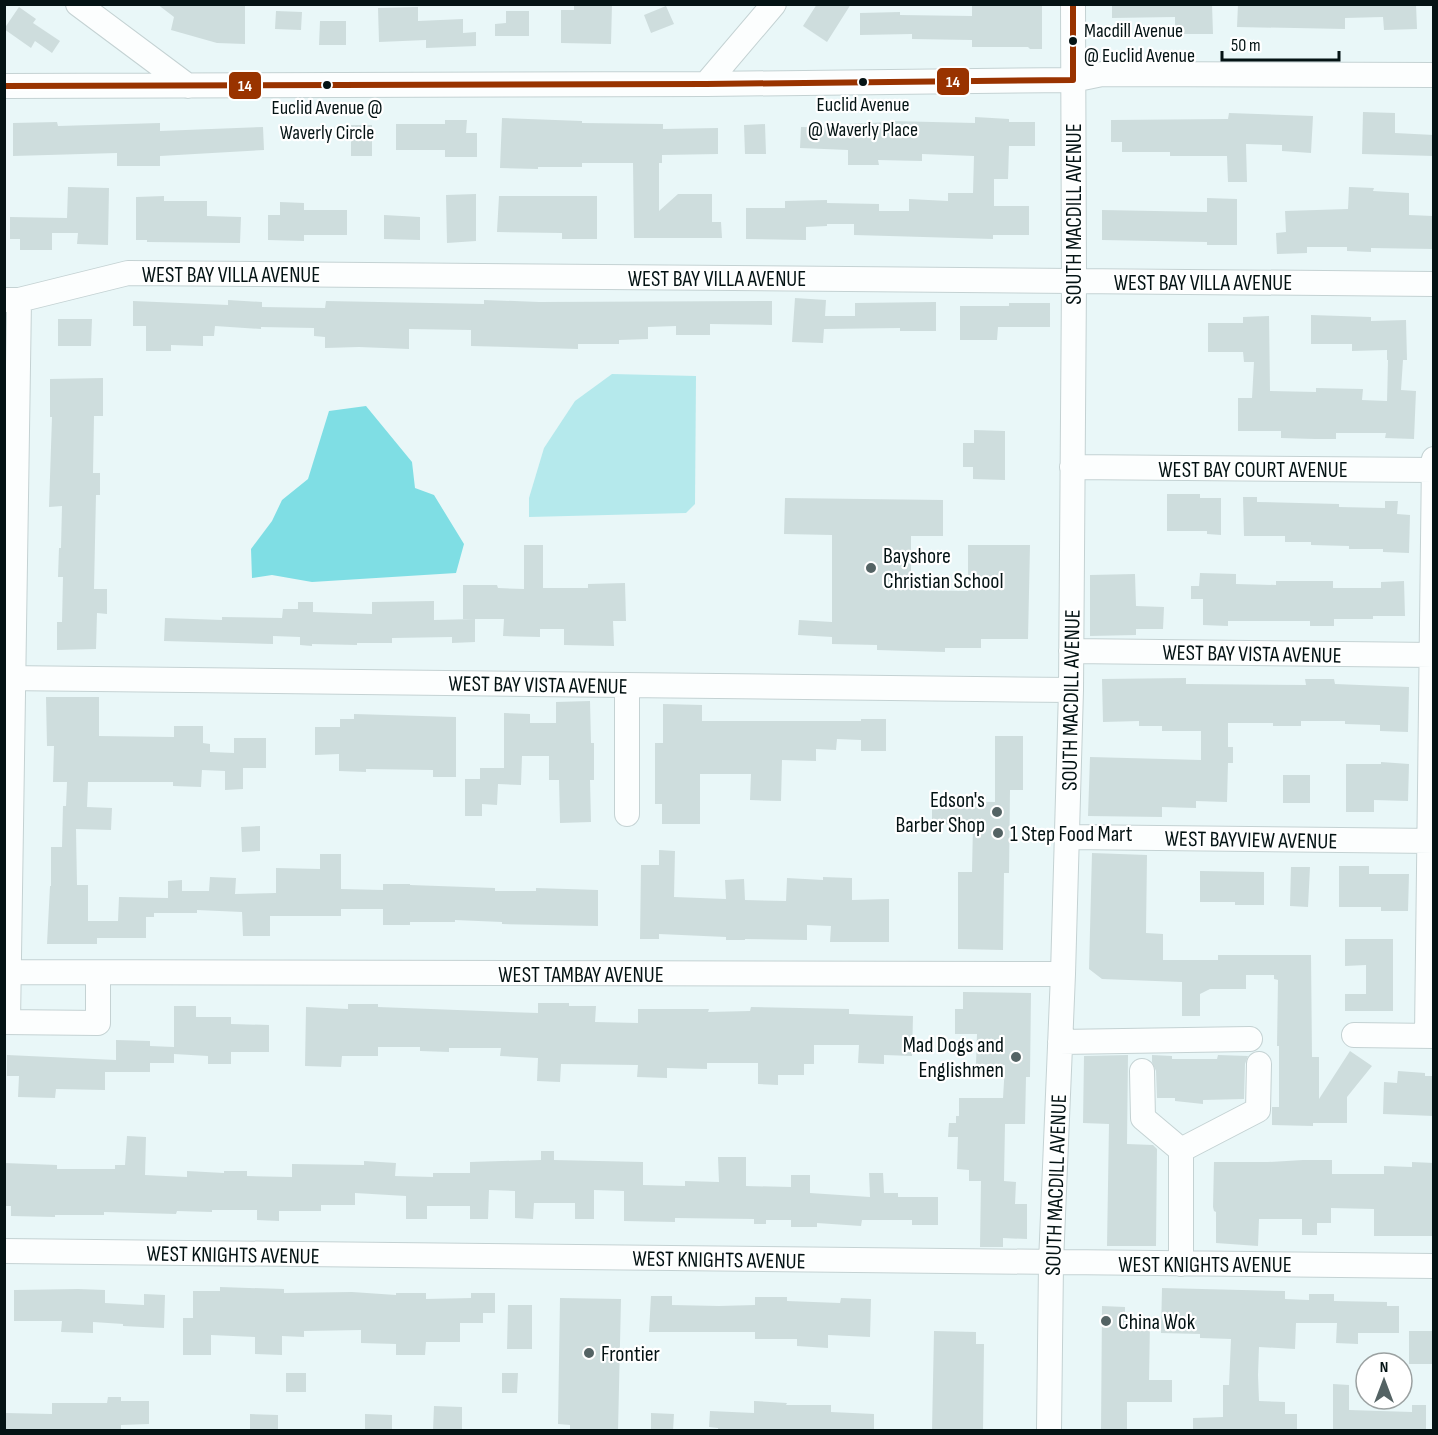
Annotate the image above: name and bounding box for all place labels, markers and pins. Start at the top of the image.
place label: Macdill Avenue @ Euclid Avenue [1084,19,1195,68]
marker: Macdill Avenue @ Euclid Avenue [1067,35,1079,47]
marker: Euclid Avenue @ Waverly Place [857,76,869,88]
marker: Euclid Avenue @ Waverly Circle [321,79,333,91]
place label: Euclid Avenue @ Waverly Place [808,93,918,142]
place label: Euclid Avenue @ Waverly Circle [272,96,383,145]
place label: Bayshore Christian School [883,543,1004,595]
marker: Bayshore Christian School [864,561,878,575]
place label: Edson's Barber Shop [896,787,985,839]
marker: Edson's Barber Shop [990,805,1004,819]
place label: 1 Step Food Mart [1010,821,1133,848]
marker: 1 Step Food Mart [991,826,1005,840]
place label: Mad Dogs and Englishmen [903,1032,1004,1084]
marker: Mad Dogs and Englishmen [1009,1050,1023,1064]
place label: China Wok [1118,1309,1196,1336]
marker: China Wok [1099,1314,1113,1328]
place label: Frontier [601,1341,660,1368]
marker: Frontier [582,1346,596,1360]

